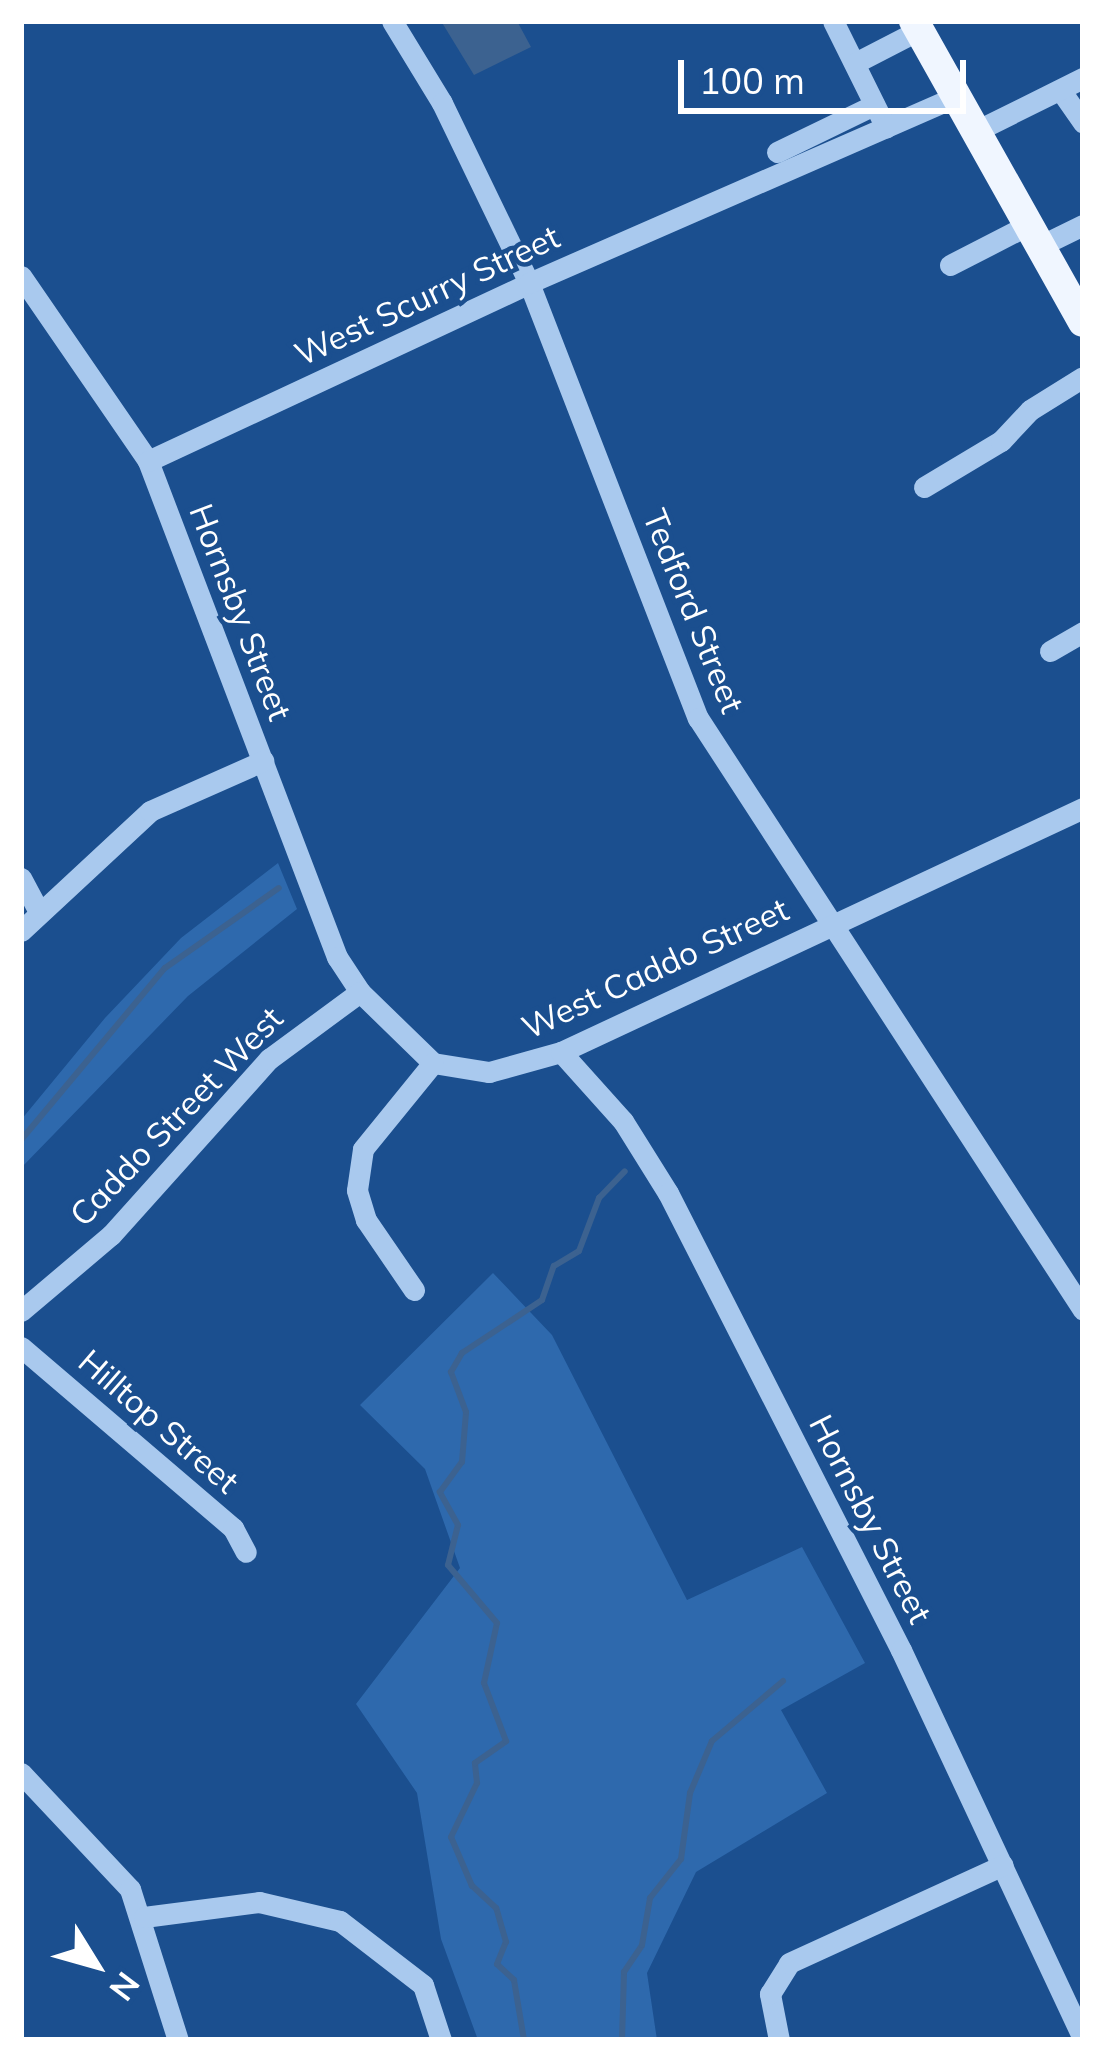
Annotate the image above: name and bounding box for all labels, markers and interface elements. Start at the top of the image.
scale bar [684,36,972,110]
text: 100 m [699,58,805,103]
street label: West Scurry Street [288,216,566,374]
street label: Hornsby Street [182,498,300,726]
street label: Tedford Street [635,503,753,719]
street label: West Caddo Street [516,889,794,1047]
street label: Caddo Street West [61,998,291,1234]
street label: Hilltop Street [71,1341,247,1501]
street label: Hornsby Street [801,1408,941,1630]
north arrow [36,1905,156,2025]
text: N [101,1965,149,2009]

